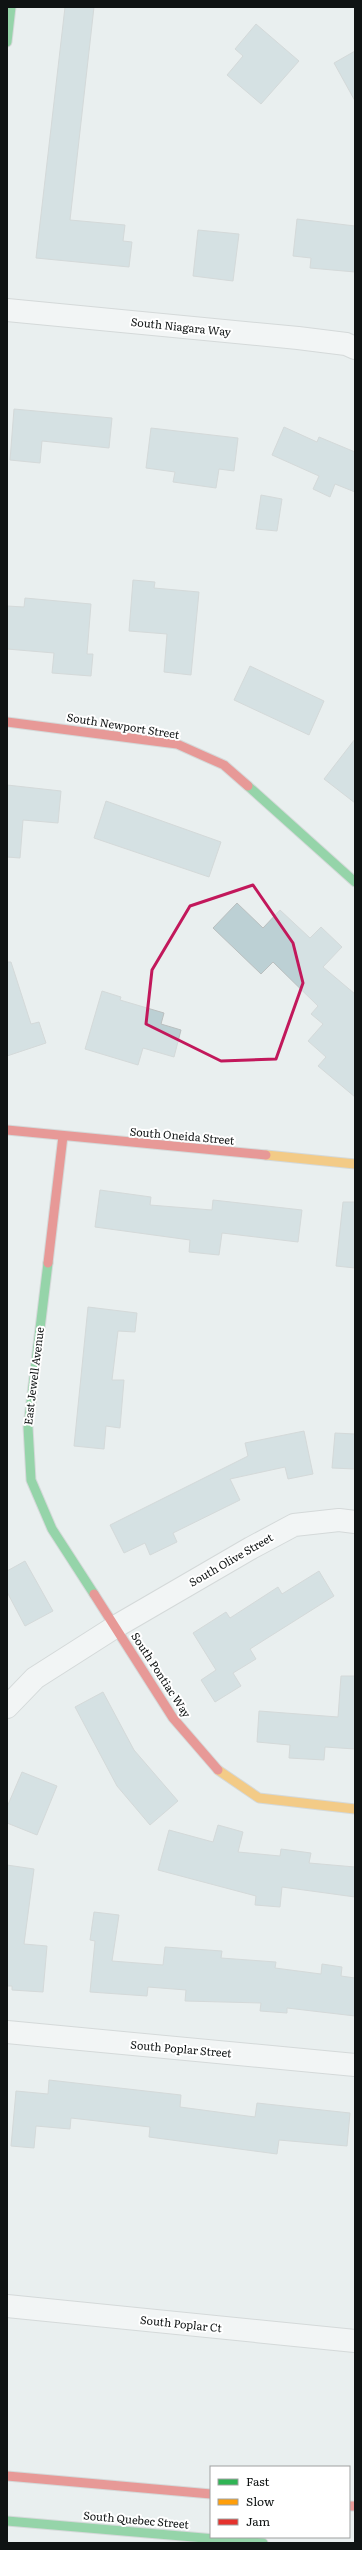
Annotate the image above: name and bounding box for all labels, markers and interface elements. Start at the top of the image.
street label: South Niagara Way [130,313,233,339]
street label: South Newport Street [66,708,181,742]
street label: South Oneida Street [129,1122,236,1148]
street label: East Jewell Avenue [19,1326,47,1426]
street label: South Olive Street [186,1528,276,1590]
street label: South Pontiac Way [128,1629,196,1721]
street label: South Poplar Street [130,2036,233,2060]
street label: South Poplar Ct [139,2311,223,2335]
legend [210,2466,350,2538]
text: Fast [246,2472,270,2490]
text: Slow [246,2492,275,2510]
street label: South Quebec Street [83,2506,190,2532]
text: Jam [246,2512,271,2530]

